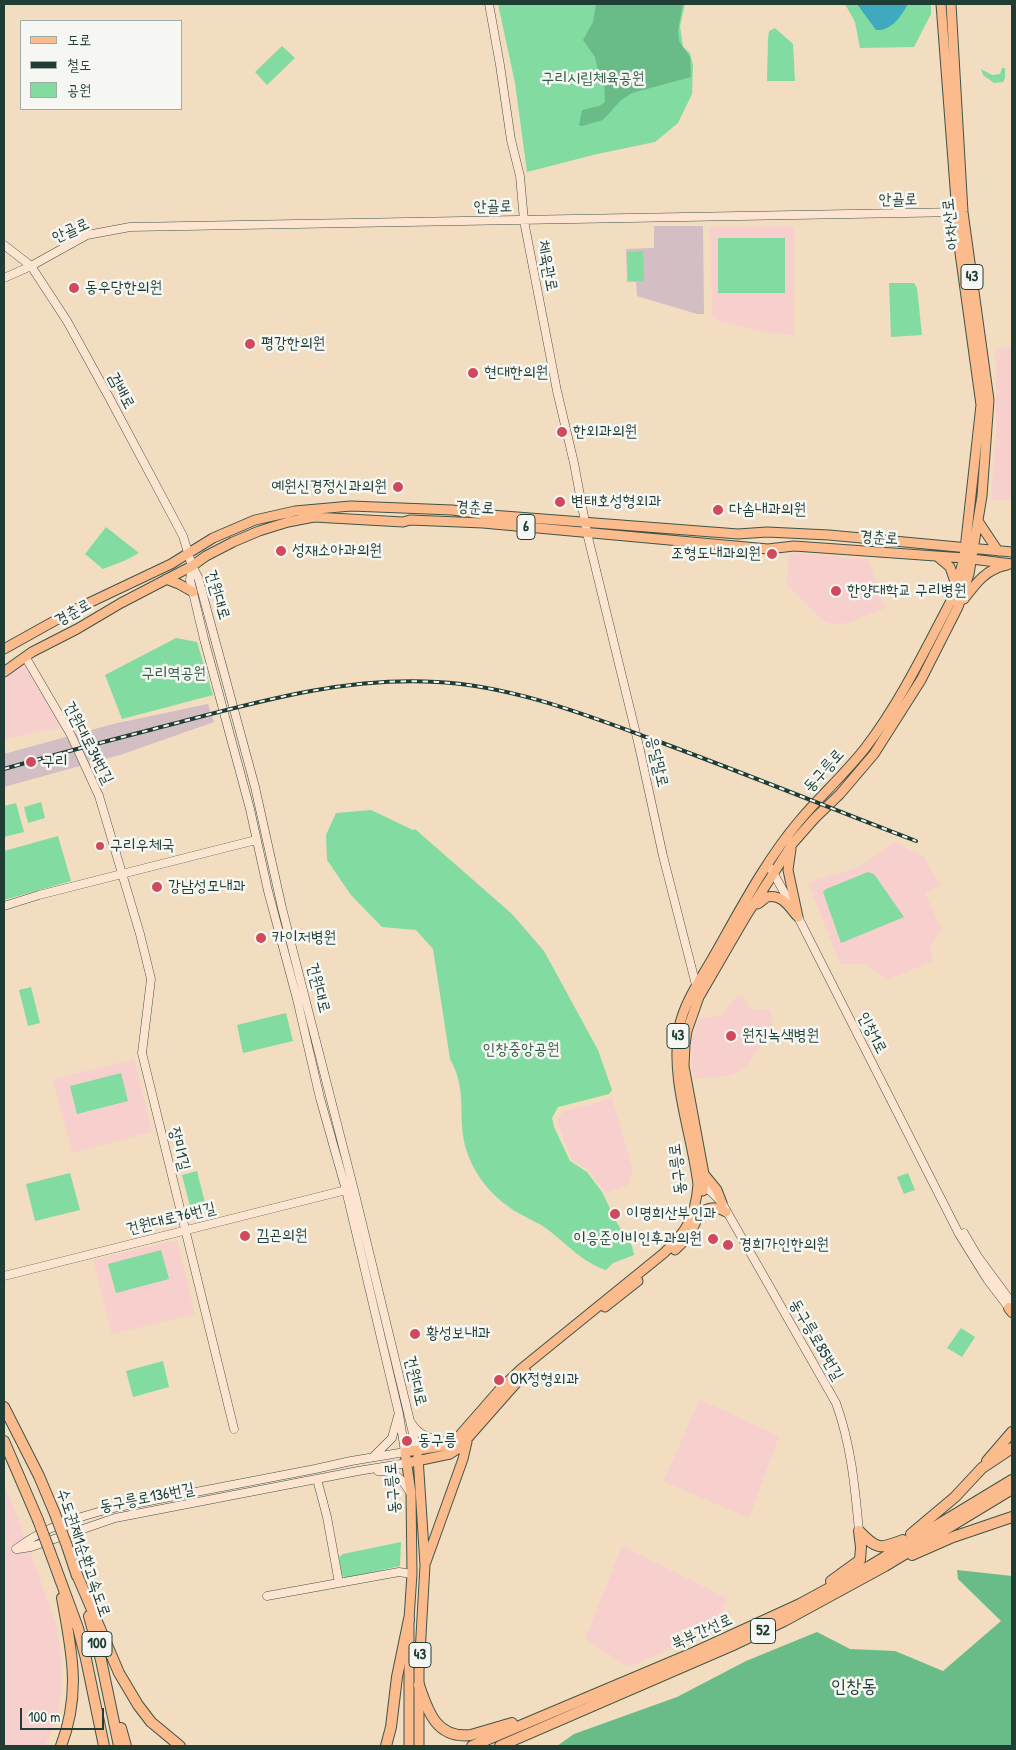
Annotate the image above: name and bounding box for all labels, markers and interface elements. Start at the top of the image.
legend [20,20,182,110]
text: 도로 [67,29,91,50]
text: 철도 [67,54,91,75]
park label: 구리시립체육공원 [542,69,644,89]
text: 공원 [67,79,91,100]
street label: 안골로 [879,190,917,210]
street label: 안골로 [474,197,512,217]
street label: 아차산로 [939,197,963,251]
street label: 안골로 [49,214,93,248]
street label: 체육관로 [533,239,561,293]
road number: 43 [961,264,983,290]
place label: 동우당한의원 [85,278,162,298]
marker: 동우당한의원 [67,281,81,295]
place label: 평강한의원 [261,334,325,354]
marker: 평강한의원 [243,337,257,351]
place label: 현대한의원 [484,363,548,383]
marker: 현대한의원 [466,366,480,380]
street label: 검배로 [103,369,139,413]
place label: 한외과의원 [573,422,637,442]
marker: 한외과의원 [555,425,569,439]
place label: 예원신경정신과의원 [271,477,387,497]
marker: 예원신경정신과의원 [391,480,405,494]
place label: 변태호성형외과 [571,492,661,512]
marker: 변태호성형외과 [553,495,567,509]
street label: 경춘로 [455,497,495,519]
place label: 다솜내과의원 [729,500,806,520]
marker: 다솜내과의원 [711,503,725,517]
road number: 6 [517,514,535,540]
street label: 경춘로 [859,527,899,549]
place label: 성재소아과의원 [292,541,382,561]
marker: 성재소아과의원 [274,544,288,558]
place label: 조형도내과의원 [671,544,761,564]
marker: 조형도내과의원 [765,547,779,561]
street label: 건원대로 [200,568,234,622]
place label: 한양대학교 구리병원 [847,581,967,601]
marker: 한양대학교 구리병원 [829,584,843,598]
street label: 경춘로 [51,595,95,631]
park label: 구리역공원 [142,664,206,684]
street label: 건원대로34번길 [59,698,117,788]
street label: 응달말로 [642,735,672,789]
street label: 동구릉로 [800,745,848,797]
place label: 구리 [42,752,68,772]
marker: 구리 [24,755,38,769]
place label: 구리우체국 [110,836,174,856]
marker: 구리우체국 [94,840,106,852]
place label: 강남성모내과 [168,877,245,897]
marker: 강남성모내과 [150,880,164,894]
place label: 카이저병원 [272,928,336,948]
marker: 카이저병원 [254,931,268,945]
street label: 건원대로 [302,961,334,1015]
street label: 인창1로 [853,1009,891,1057]
road number: 43 [667,1024,689,1048]
place label: 원진녹색병원 [742,1026,819,1046]
marker: 원진녹색병원 [724,1029,738,1043]
park label: 인창중앙공원 [482,1040,560,1060]
street label: 장미1길 [164,1125,194,1173]
street label: 동구릉로 [665,1142,691,1196]
street label: 건원대로76번길 [124,1199,218,1239]
place label: 이명희산부인과 [626,1204,716,1224]
marker: 이명희산부인과 [608,1207,622,1221]
place label: 김곤의원 [256,1226,308,1246]
marker: 김곤의원 [238,1229,252,1243]
place label: 이응준이비인후과의원 [573,1229,702,1249]
marker: 이응준이비인후과의원 [706,1232,720,1246]
place label: 경희가인한의원 [739,1235,829,1255]
marker: 경희가인한의원 [721,1238,735,1252]
street label: 동구릉로85번길 [785,1296,847,1384]
place label: 황성보내과 [426,1324,490,1344]
marker: 황성보내과 [408,1327,422,1341]
street label: 건원대로 [399,1354,431,1408]
place label: OK정형외과 [510,1370,579,1390]
marker: OK정형외과 [492,1373,506,1387]
place label: 동구릉 [418,1431,457,1451]
marker: 동구릉 [400,1434,414,1448]
street label: 동구릉로 [381,1462,405,1514]
street label: 동구릉로136번길 [98,1479,196,1517]
street label: 수도권제1순환고속도로 [52,1486,114,1620]
street label: 북부간선로 [669,1610,735,1654]
road number: 52 [750,1618,776,1644]
road number: 100 [82,1632,112,1656]
road number: 43 [409,1642,431,1668]
district label: 인창동 [831,1676,877,1698]
scale bar [22,1698,106,1730]
text: 100 m [28,1706,61,1727]

